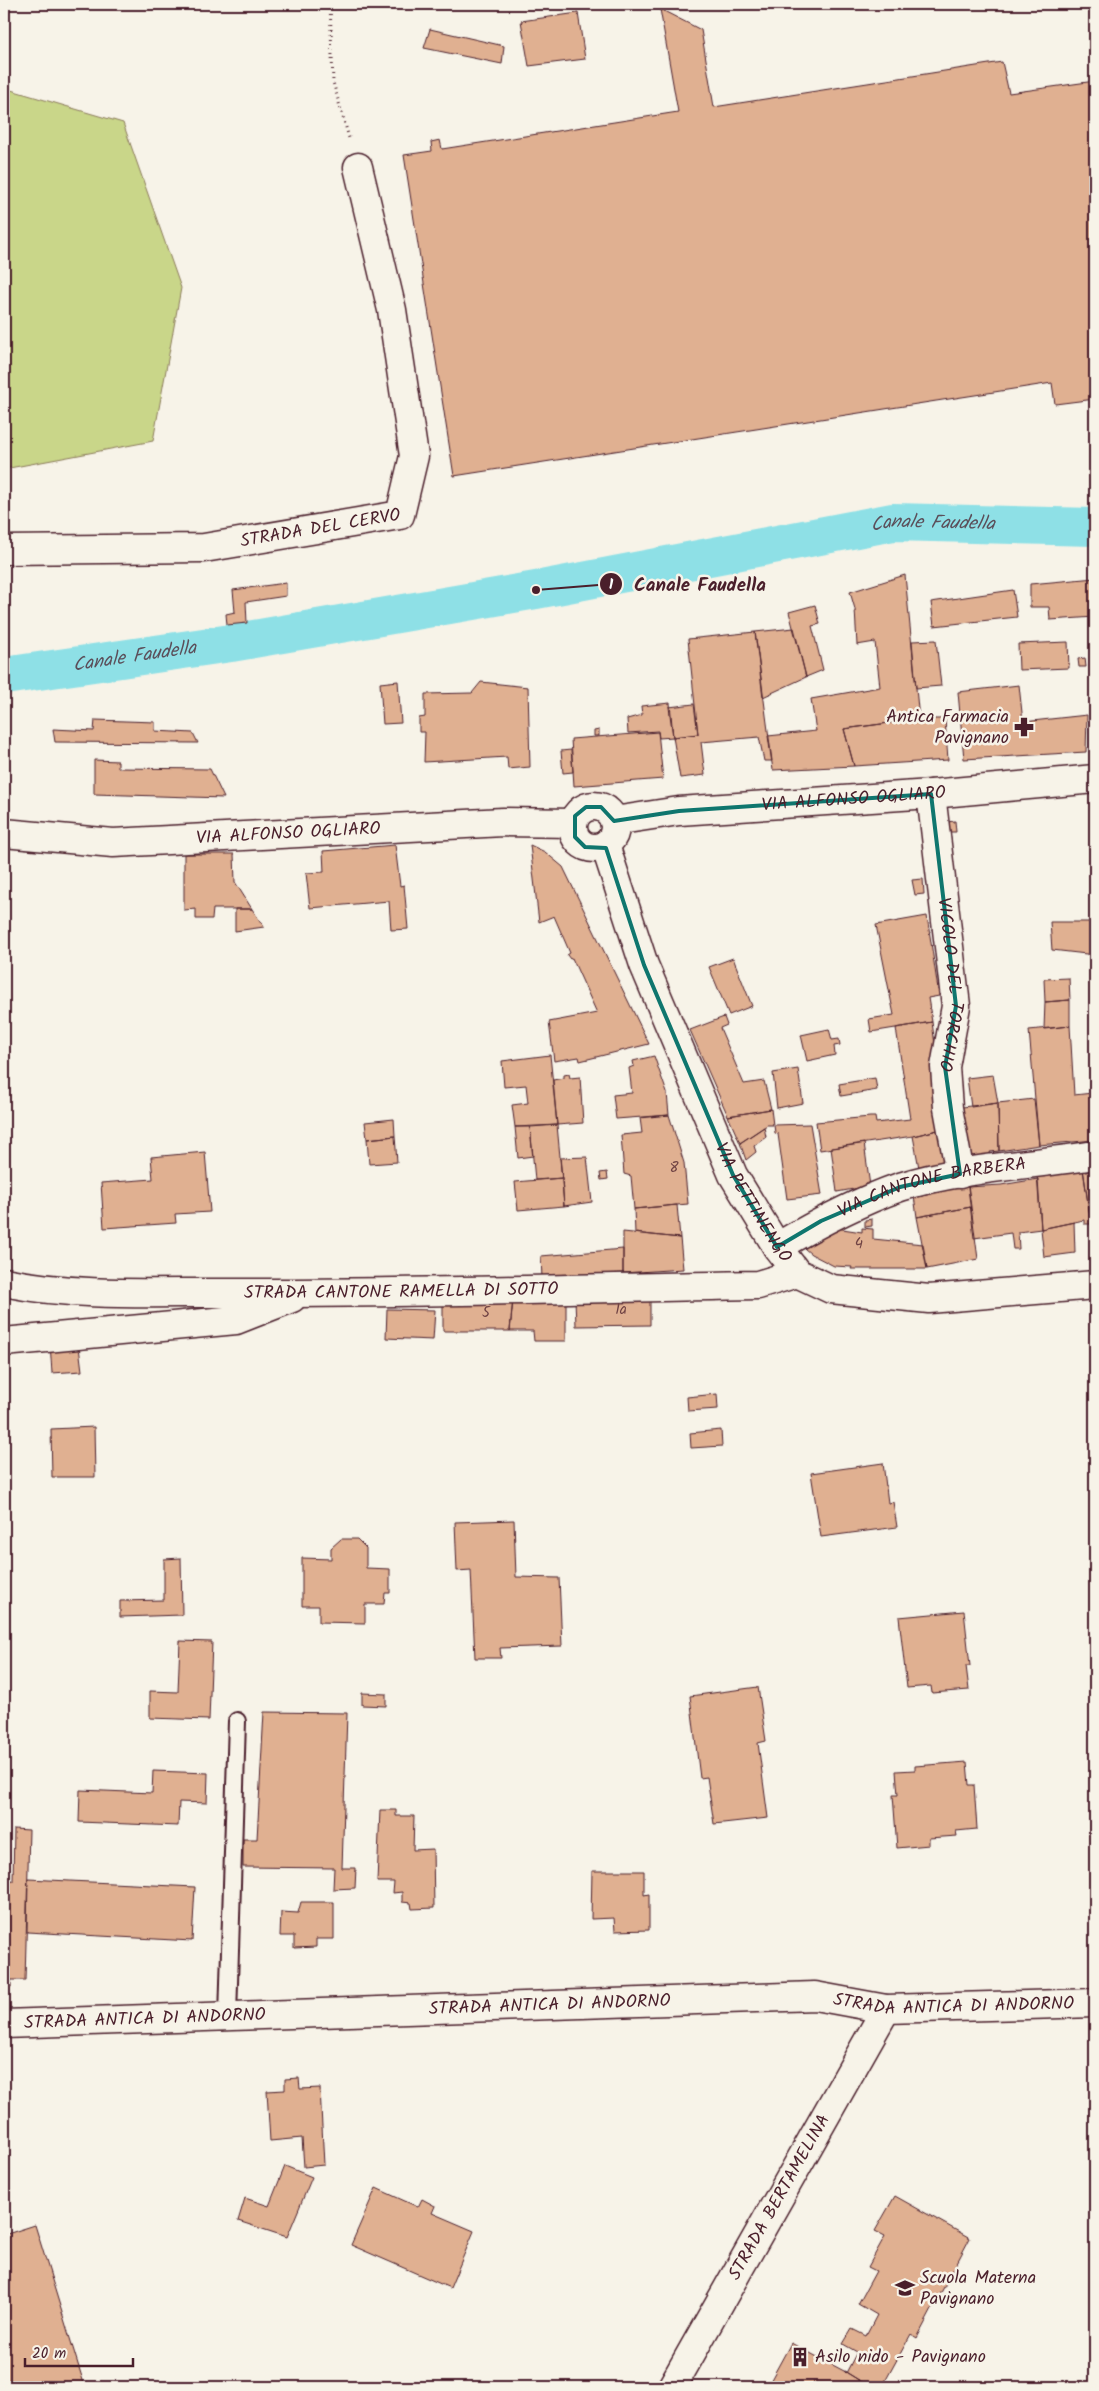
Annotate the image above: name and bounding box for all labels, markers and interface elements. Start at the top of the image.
street label: STRADA DEL CERVO [238,501,403,556]
water label: Canale Faudella [868,507,996,541]
callout: Canale Faudella [599,567,775,601]
text: Canale Faudella [634,571,766,601]
text: 1 [609,573,614,597]
water label: Canale Faudella [71,633,199,681]
place label: Antica Farmacia Pavignano [886,703,1009,753]
pharmacy icon: Antica Farmacia Pavignano [1013,716,1035,738]
street label: VIA ALFONSO OGLIARO [761,778,947,820]
street label: VIA ALFONSO OGLIARO [195,814,381,853]
street label: VICOLO DEL TORCHIO [929,896,971,1074]
street label: VIA PETTINENGO [706,1138,799,1269]
street label: VIA CANTONE BARBERA [833,1150,1028,1226]
house number: 8 [669,1156,679,1180]
house number: 4 [855,1232,863,1256]
street label: STRADA CANTONE RAMELLA DI SOTTO [244,1275,559,1308]
house number: 1a [615,1298,627,1322]
house number: 5 [482,1301,491,1325]
street label: STRADA ANTICA DI ANDORNO [831,1985,1075,2024]
street label: STRADA ANTICA DI ANDORNO [428,1986,671,2024]
street label: STRADA ANTICA DI ANDORNO [24,2000,266,2038]
street label: STRADA BERTAMELINA [721,2109,838,2286]
place label: Scuola Materna Pavignano [920,2264,1036,2314]
school or university icon: Scuola Materna Pavignano [894,2277,916,2299]
scale bar [25,2336,132,2368]
text: 20 m [32,2342,66,2366]
place label: Asilo nido - Pavignano [815,2343,986,2372]
building icon: Asilo nido - Pavignano [789,2346,811,2368]

